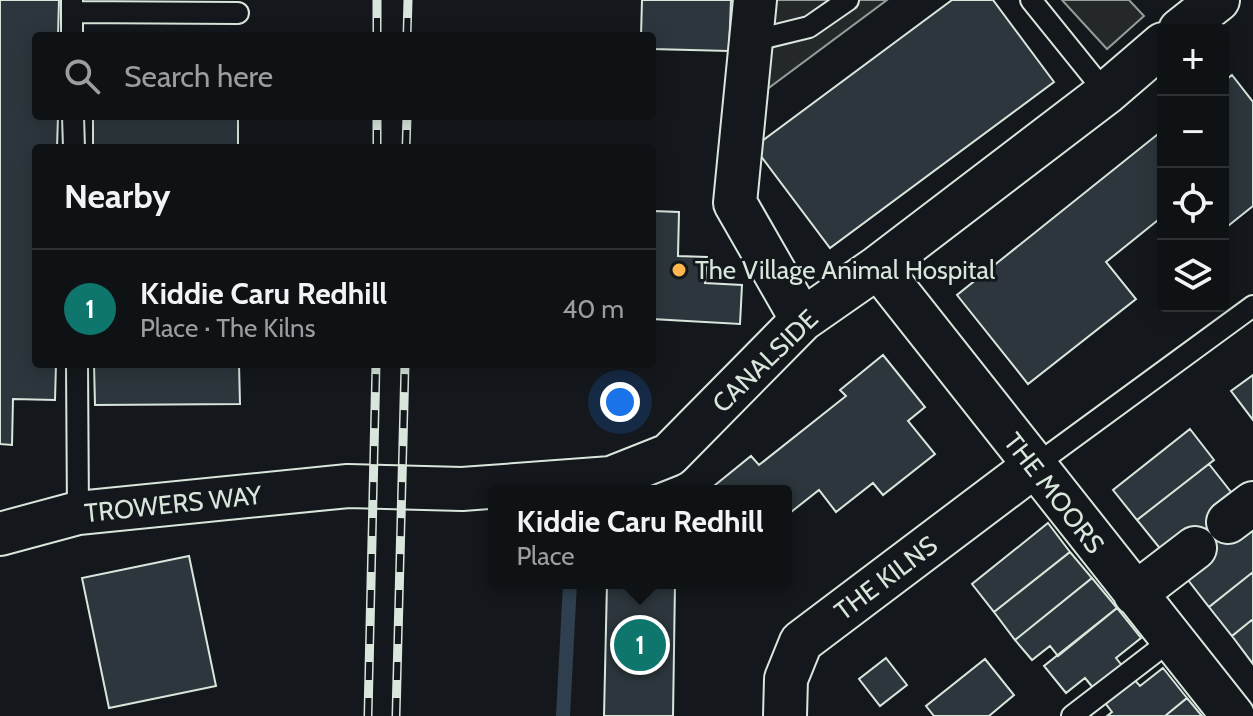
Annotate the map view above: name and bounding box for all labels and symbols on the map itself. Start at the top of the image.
place label: The Village Animal Hospital [695,254,995,286]
marker: The Village Animal Hospital [670,261,688,279]
street label: CANALSIDE [706,303,824,419]
your location [600,382,640,422]
street label: THE MOORS [997,426,1111,560]
street label: TROWERS WAY [83,479,263,529]
street label: THE KILNS [828,529,944,627]
pin: 1 [614,615,666,675]

